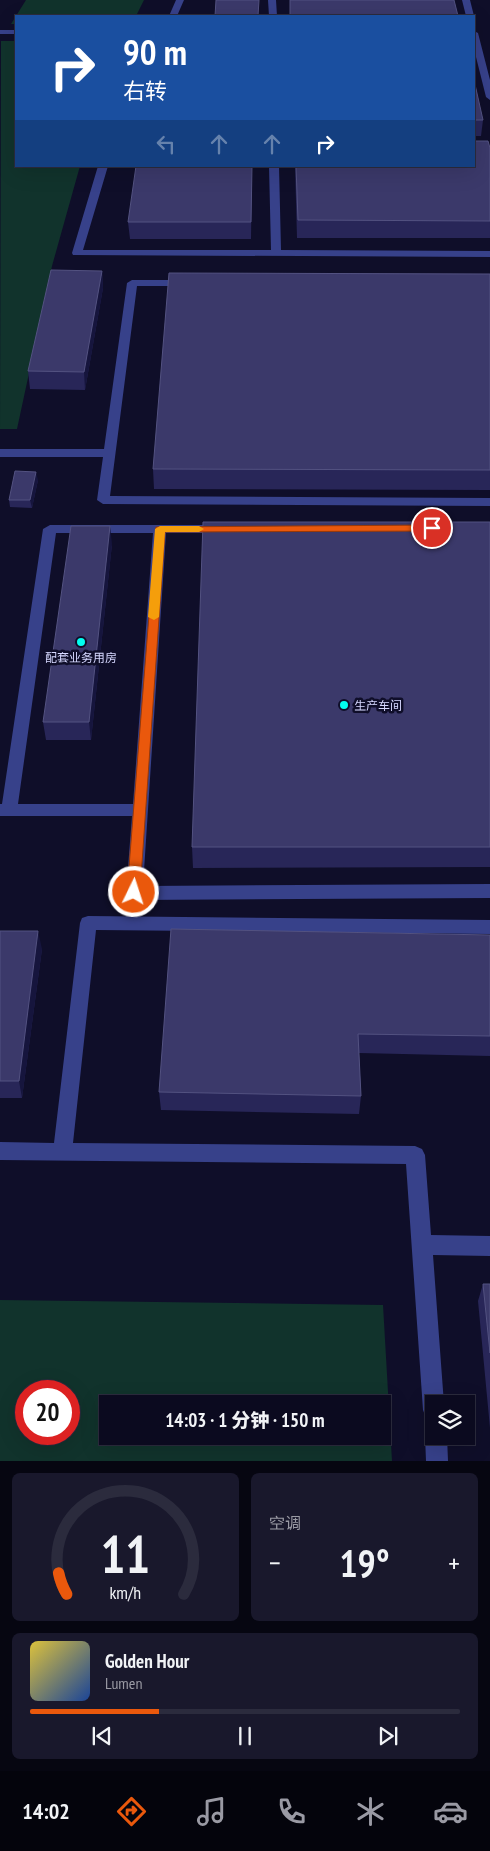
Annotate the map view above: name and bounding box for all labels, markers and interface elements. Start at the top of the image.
text: 90 m [123,29,187,75]
icon: right [40,35,105,100]
text: 右转 [123,77,167,105]
icon: left [152,130,180,158]
icon: ahead [205,130,233,158]
icon: ahead [258,130,286,158]
icon: right [311,130,339,158]
pin [411,507,453,549]
icon: arrive [418,514,446,542]
marker: 配套业务用房 [75,636,87,648]
place label: 配套业务用房 [45,650,117,665]
place label: 生产车间 [354,698,402,713]
marker: 生产车间 [338,699,350,711]
position arrow [107,865,159,917]
speed limit sign: 20 [15,1380,80,1445]
map controls [425,1395,475,1445]
button: layers [425,1395,475,1445]
text: 14:03 · 1 分钟 · 150 m [165,1408,325,1432]
text: 空调 [269,1513,301,1533]
text: 11 [101,1520,150,1587]
text: 19° [339,1538,390,1587]
text: − [269,1544,281,1581]
text: + [448,1544,460,1581]
text: km/h [110,1581,141,1604]
text: Golden Hour [105,1649,189,1673]
text: Lumen [105,1673,142,1693]
icon: previous [88,1722,116,1750]
icon: pause [231,1722,259,1750]
icon: next [374,1722,402,1750]
icon: directions [114,1794,149,1829]
icon: music [194,1794,229,1829]
icon: phone [274,1794,309,1829]
icon: climate [353,1794,388,1829]
icon: car [433,1794,468,1829]
text: 14:02 [22,1797,70,1825]

